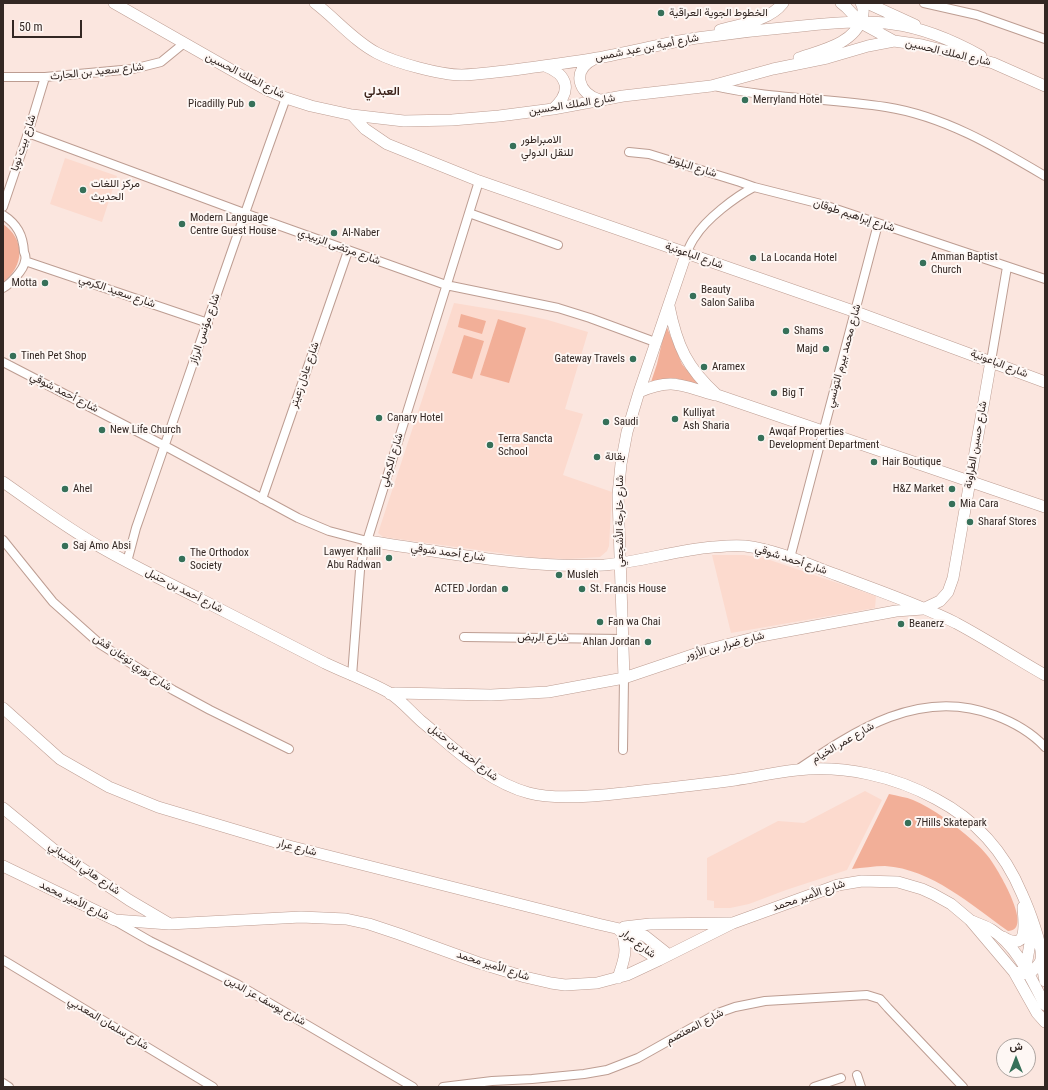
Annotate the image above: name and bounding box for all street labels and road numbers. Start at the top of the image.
street label: شارع أمية بن عبد شمس [594,31,700,65]
street label: شارع الملك الحسين [904,37,992,69]
street label: شارع الملك الحسين [203,50,287,102]
street label: شارع سعيد بن الحارث [49,61,145,83]
street label: شارع الملك الحسين [528,92,616,118]
street label: شارع بيت نوبا [9,113,39,173]
street label: شارع البلوط [666,153,718,181]
street label: شارع إبراهيم طوقان [812,197,896,235]
street label: شارع مرتضى الزبيدي [296,226,382,268]
street label: شارع الباعونية [663,240,725,272]
street label: شارع سعيد الكرمي [77,273,157,311]
street label: شارع مؤنس الرزاز [187,292,223,366]
street label: شارع محمد بيرم التونسي [824,303,864,409]
street label: شارع عادل زعيتر [288,340,322,410]
street label: شارع الباعونية [968,347,1030,381]
street label: شارع أحمد شوقي [28,370,100,416]
street label: شارع حسين الطراونة [962,400,990,490]
street label: شارع الكرملي [378,431,406,489]
street label: شارع خارجة الأشجعي [613,475,627,567]
street label: شارع أحمد شوقي [410,541,486,565]
street label: شارع أحمد شوقي [753,542,829,578]
street label: شارع أحمد بن حنبل [143,566,225,616]
street label: شارع ضرار بن الأزور [684,629,766,663]
street label: شارع الربض [517,631,569,645]
street label: شارع نوري توغان قش [90,632,174,694]
street label: شارع عمر الخيام [809,720,877,766]
street label: شارع أحمد بن حنبل [425,722,501,784]
street label: شارع عرار [276,836,318,860]
street label: شارع هاني الشيباني [46,840,122,898]
street label: شارع الأمير محمد [771,877,847,915]
street label: شارع الأمير محمد [37,878,111,924]
street label: شارع عرار [618,927,658,961]
street label: شارع الأمير محمد [455,948,531,984]
street label: شارع يوسف عز الدين [222,973,308,1029]
street label: شارع سلمان المعدبي [65,995,151,1053]
street label: شارع المعتصم [664,1006,726,1048]

